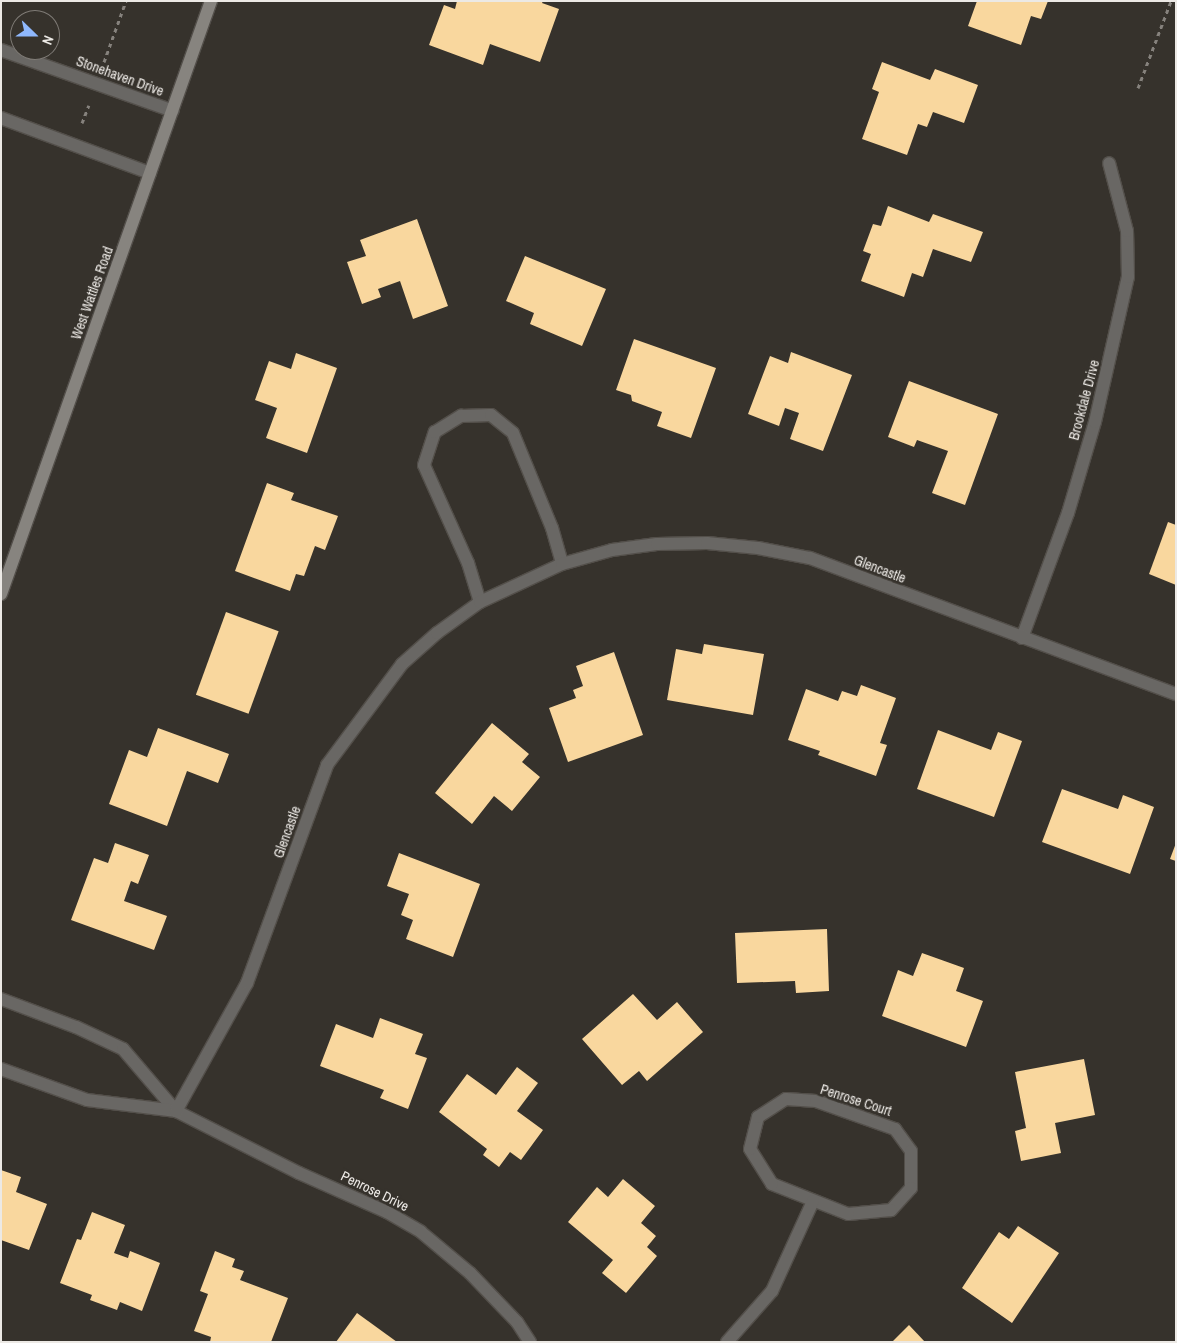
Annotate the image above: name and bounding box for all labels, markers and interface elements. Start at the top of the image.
north arrow [10,10,60,60]
text: N [38,33,58,47]
street label: Stonehaven Drive [74,52,166,100]
street label: West Wattles Road [67,244,117,342]
street label: Brookdale Drive [1065,358,1103,442]
street label: Glencastle [852,551,908,587]
street label: Glencastle [270,804,304,860]
street label: Penrose Court [818,1081,894,1119]
street label: Penrose Drive [338,1167,412,1215]

